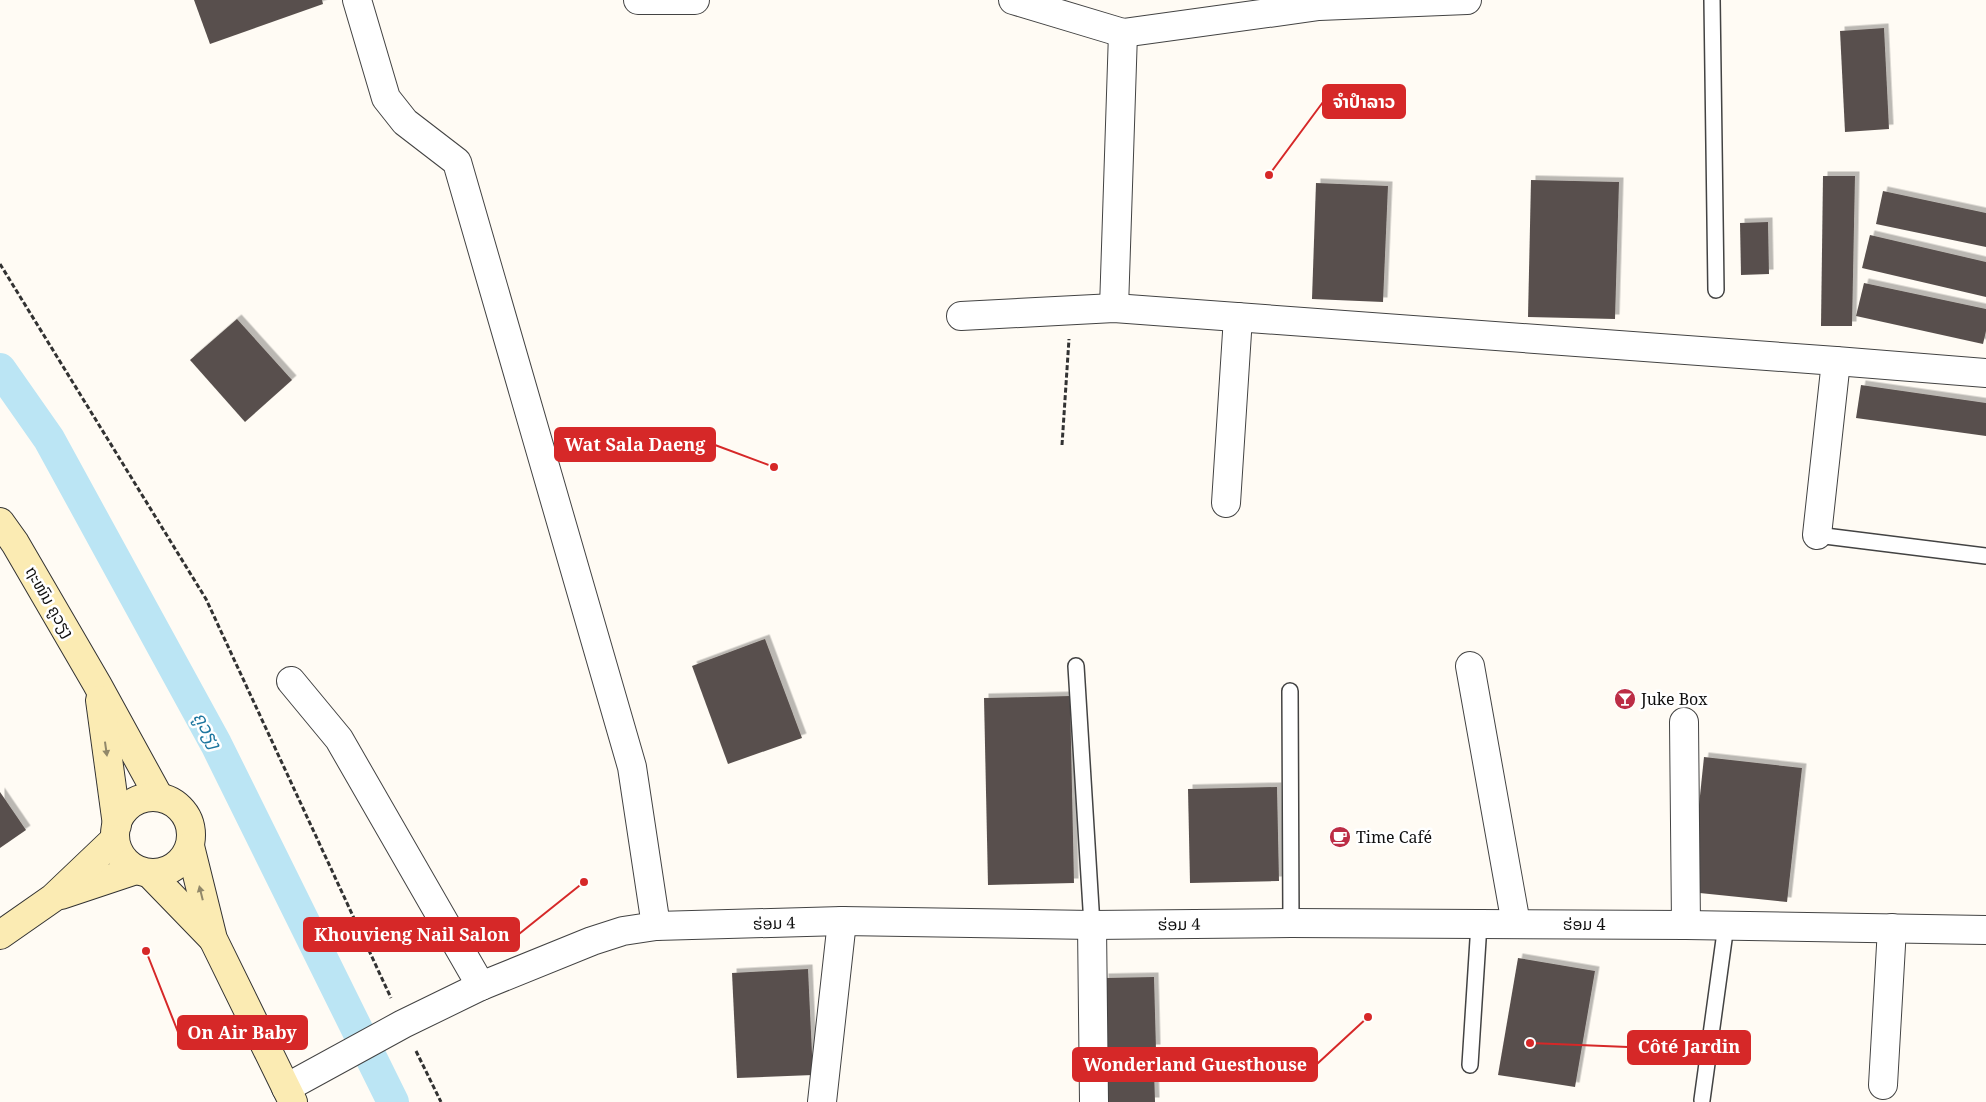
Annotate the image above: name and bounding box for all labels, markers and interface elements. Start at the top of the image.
callout: ຈຳປຳລາວ [1323,85,1405,118]
text: ຈຳປຳລາວ [1333,89,1395,113]
callout: Wat Sala Daeng [555,428,715,461]
text: Wat Sala Daeng [565,432,706,456]
street label: ຖະໜົນ ຄູວຽງ [21,562,79,642]
bar icon: Juke Box [1613,687,1637,711]
place label: Juke Box [1640,688,1708,710]
water label: ຄູວຽງ [187,707,228,754]
one-way arrow [102,742,110,758]
cafe icon: Time Café [1328,825,1352,849]
place label: Time Café [1356,826,1432,848]
one-way arrow [197,885,205,900]
street label: ຮ່ອມ 4 [752,911,796,935]
street label: ຮ່ອມ 4 [1157,913,1201,935]
street label: ຮ່ອມ 4 [1563,913,1605,935]
callout: Khouvieng Nail Salon [304,918,519,951]
text: Khouvieng Nail Salon [314,922,510,946]
callout: On Air Baby [178,1016,307,1049]
text: On Air Baby [187,1020,297,1044]
callout: Côté Jardin [1628,1031,1750,1064]
text: Côté Jardin [1638,1034,1740,1058]
callout: Wonderland Guesthouse [1073,1048,1317,1081]
text: Wonderland Guesthouse [1083,1052,1307,1076]

